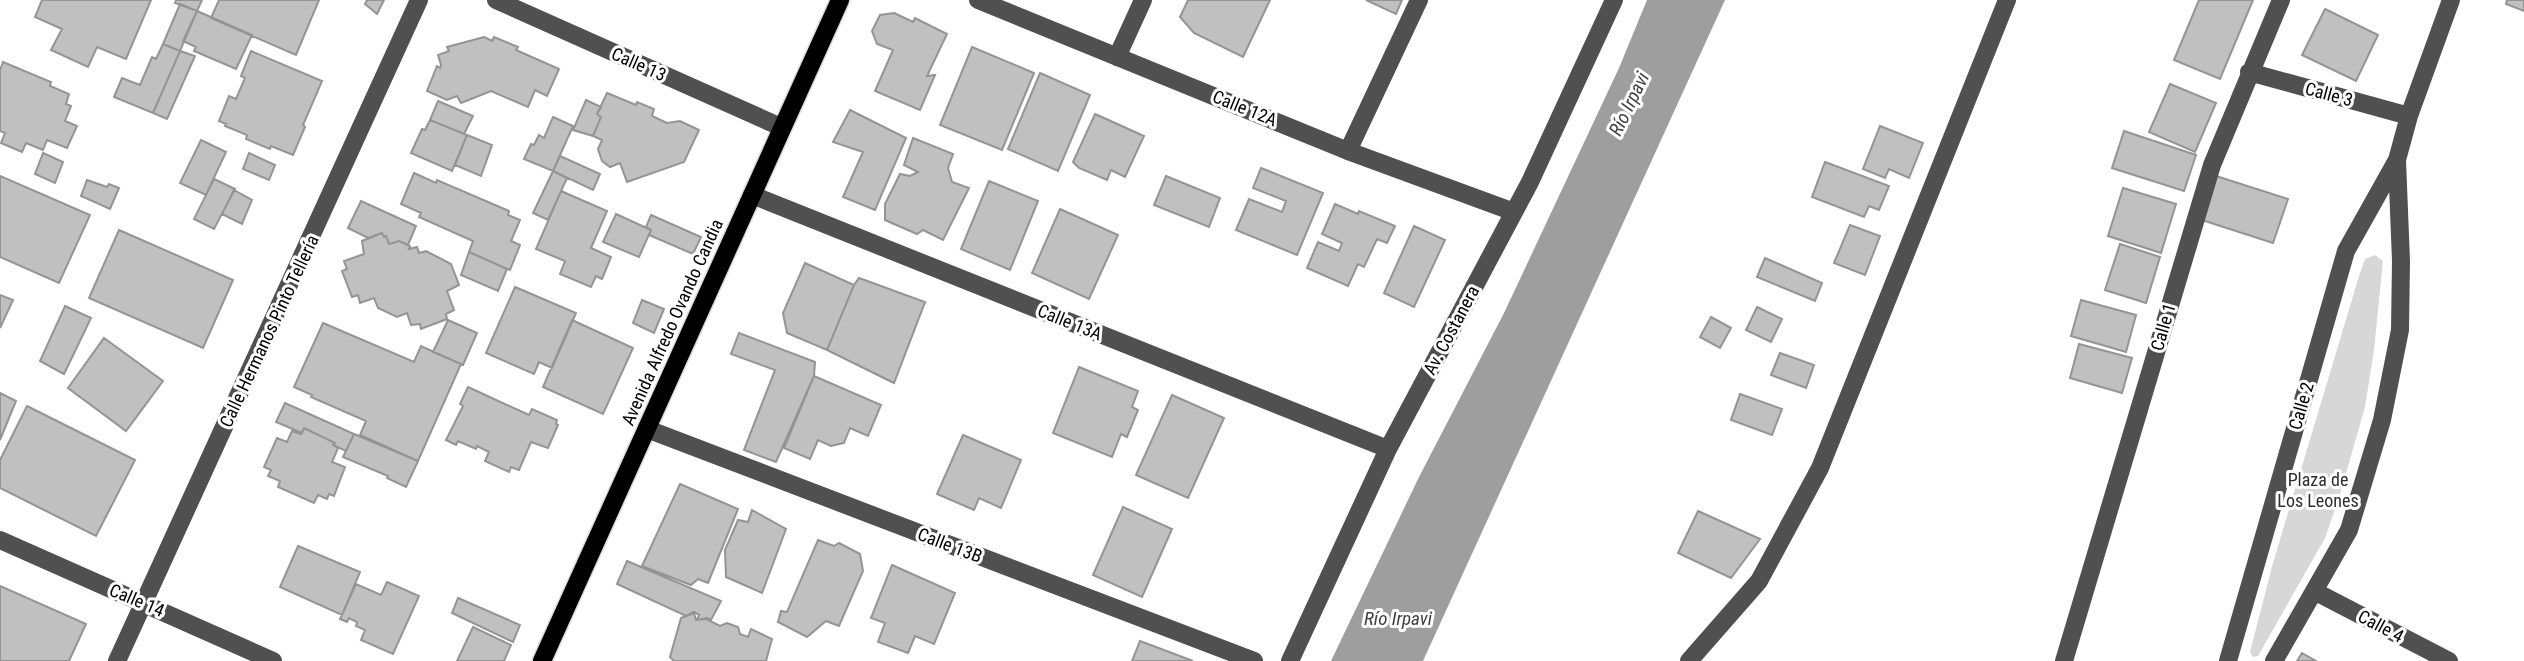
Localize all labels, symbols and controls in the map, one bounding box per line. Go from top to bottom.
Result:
street label: Calle 13 [608,43,670,85]
water label: Río Irpavi [1604,68,1655,140]
street label: Calle 3 [2303,78,2355,110]
street label: Calle 12A [1210,86,1281,131]
street label: Avenida Alfredo Ovando Candia [617,216,727,428]
street label: Calle Hermanos Pinto Tellería [215,231,323,431]
street label: Av. Costanera [1419,282,1483,378]
street label: Calle 13A [1035,300,1106,345]
street label: Calle 1 [2146,301,2180,353]
street label: Calle 2 [2284,380,2318,432]
park label: Plaza de Los Leones [2277,469,2359,511]
street label: Calle 13B [915,523,985,567]
street label: Calle 14 [106,579,168,621]
street label: Calle 4 [2355,605,2407,647]
water label: Río Irpavi [1364,607,1433,630]

